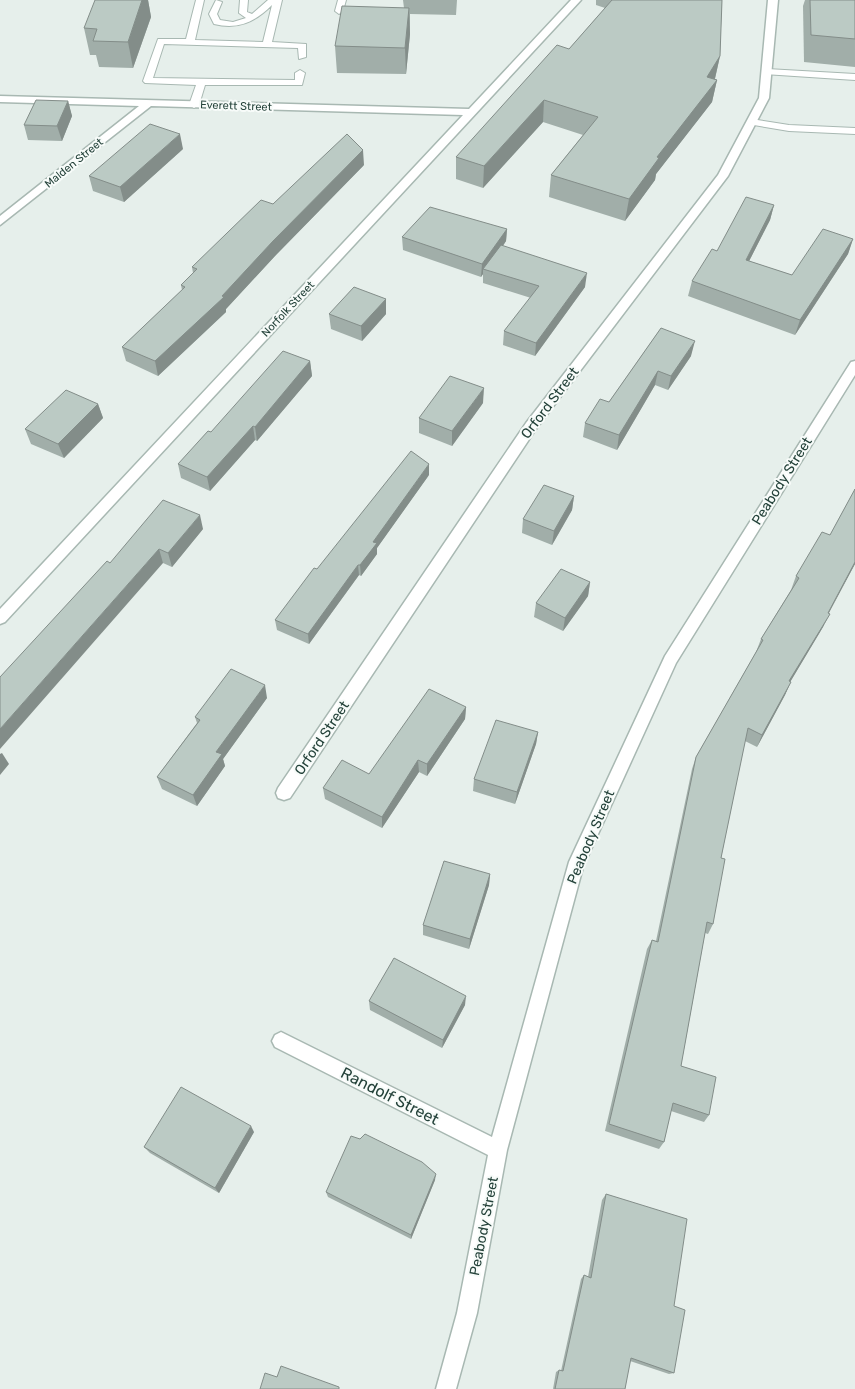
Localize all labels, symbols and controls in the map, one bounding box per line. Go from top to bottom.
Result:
street label: Everett Street [200,98,273,114]
street label: Malden Street [42,135,106,191]
street label: Norfolk Street [259,278,318,340]
street label: Orford Street [517,363,583,442]
street label: Peabody Street [748,433,816,528]
street label: Orford Street [291,697,353,778]
street label: Peabody Street [564,787,619,887]
street label: Randolf Street [338,1063,442,1129]
street label: Peabody Street [466,1175,502,1277]

